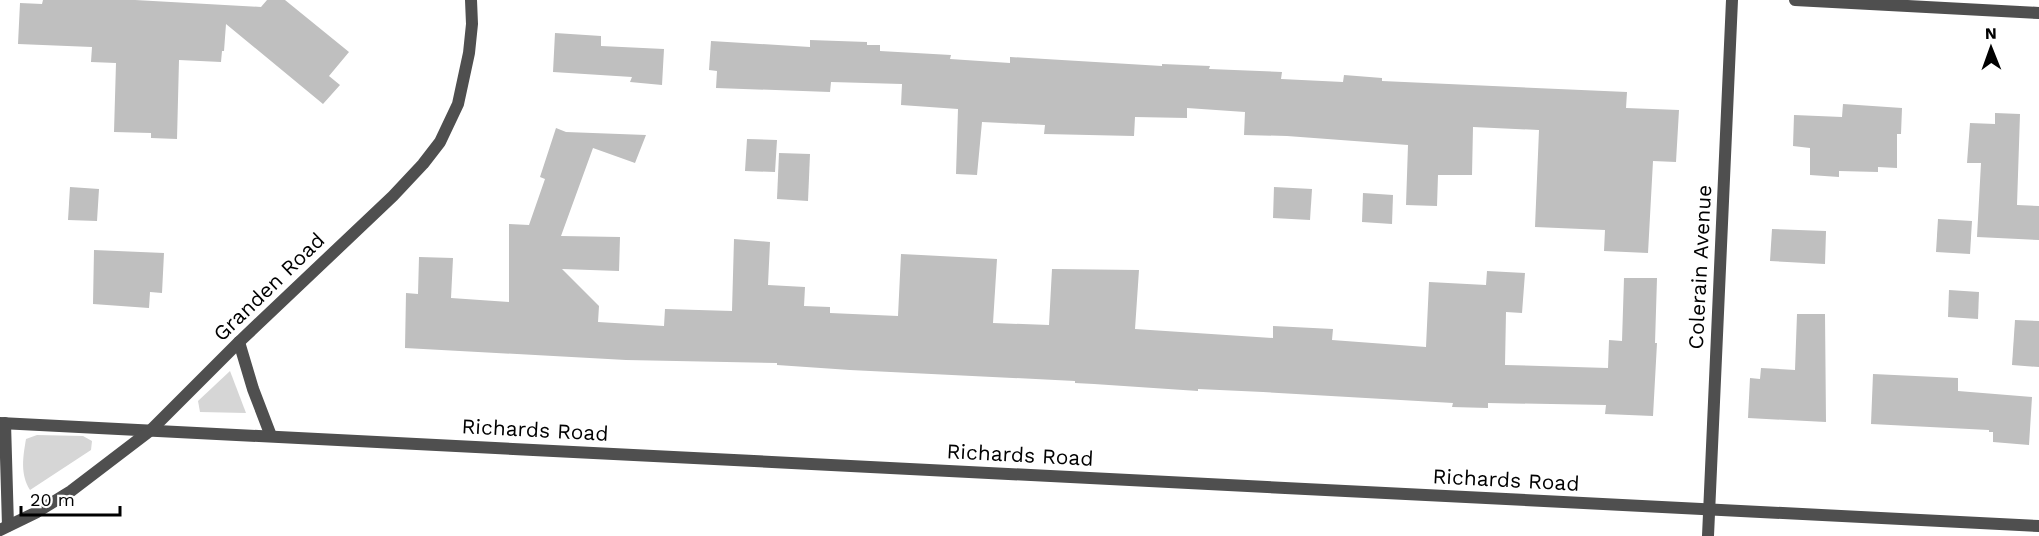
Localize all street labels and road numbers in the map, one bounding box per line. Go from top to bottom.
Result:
street label: Colerain Avenue [1683,184,1716,350]
street label: Granden Road [208,227,330,346]
street label: Richards Road [461,413,609,446]
street label: Richards Road [946,438,1094,471]
street label: Richards Road [1432,463,1580,496]

